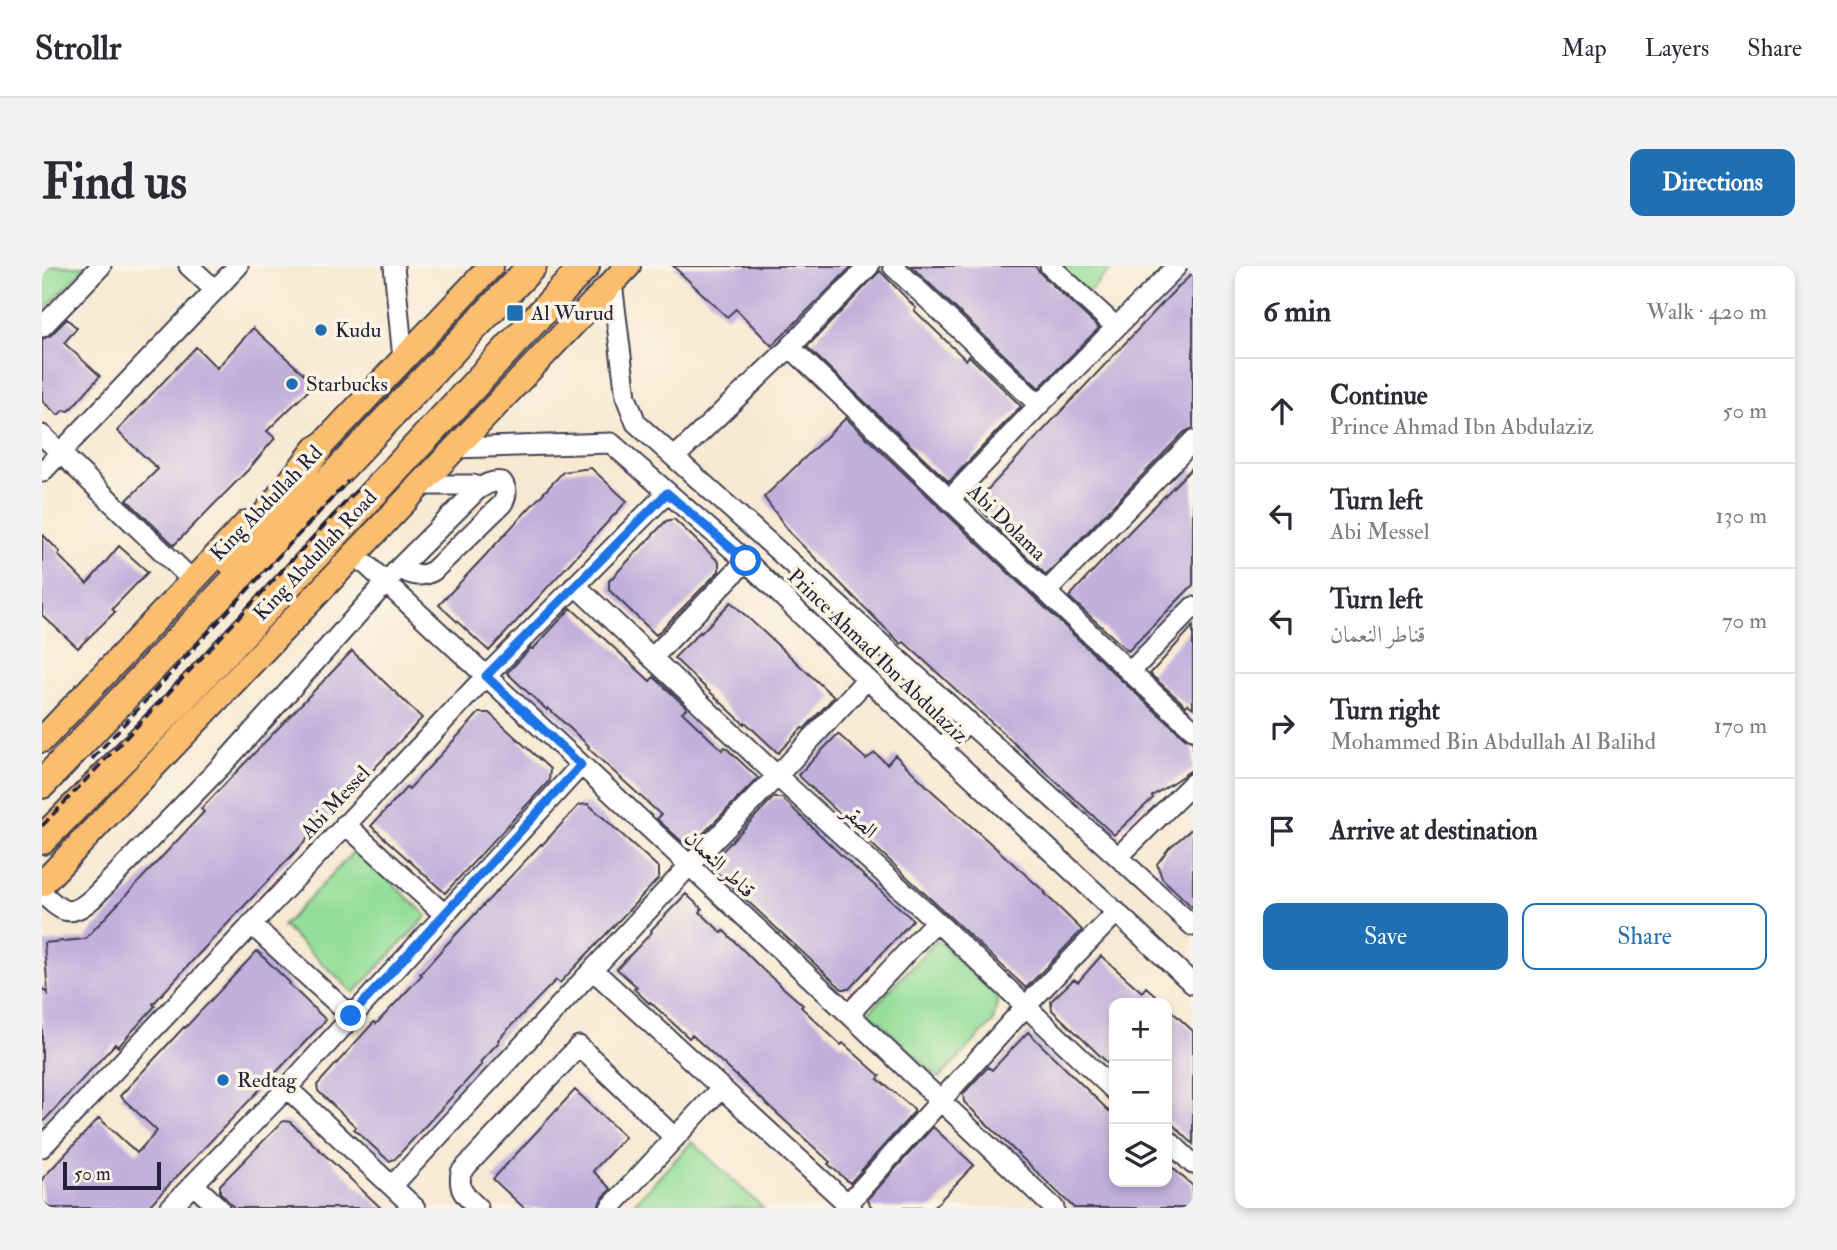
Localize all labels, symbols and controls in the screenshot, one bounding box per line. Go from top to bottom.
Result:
text: Strollr [35,28,121,69]
text: Map [1562,33,1607,64]
text: Layers [1645,33,1709,64]
text: Share [1747,33,1802,64]
button: Directions [1630,149,1795,216]
text: Find us [42,152,187,213]
text: 6 min [1263,293,1331,330]
text: Walk · 420 m [1647,297,1767,326]
place label: Al Wurud [530,300,615,327]
marker: Al Wurud [505,303,525,323]
place label: Kudu [335,317,382,344]
marker: Kudu [313,322,329,338]
place label: Starbucks [306,371,388,398]
marker: Starbucks [284,376,300,392]
text: Continue [1330,380,1428,412]
icon: ahead [1263,392,1301,430]
text: 50 m [1723,396,1767,425]
text: Prince Ahmad Ibn Abdulaziz [1330,412,1594,441]
street label: King Abdullah Rd [204,439,329,567]
street label: Abi Dolama [961,477,1052,567]
street label: King Abdullah Road [248,484,383,627]
text: Turn left [1330,485,1423,517]
icon: left [1263,497,1301,535]
text: 130 m [1715,501,1767,530]
text: Abi Messel [1330,517,1430,546]
route start [730,545,761,576]
street label: Prince Ahmad Ibn Abdulaziz [782,563,974,750]
text: Turn left [1330,584,1423,616]
icon: left [1263,602,1301,640]
text: 70 m [1722,606,1767,635]
text: قناطر النعمان [1330,620,1426,649]
text: Turn right [1330,695,1440,727]
icon: right [1263,707,1301,745]
text: 170 m [1714,711,1767,740]
text: Mohammed Bin Abdullah Al Balihd [1330,727,1656,756]
street label: Abi Messel [294,759,377,846]
street label: الصقر [835,797,883,844]
icon: arrive [1263,812,1301,850]
text: Arrive at destination [1330,815,1538,847]
street label: قناطر النعمان [679,825,761,904]
button: Save [1263,903,1508,970]
button: Share [1522,903,1767,970]
map controls [1109,998,1172,1187]
button: + [1109,998,1172,1061]
route end [335,1000,366,1031]
button: − [1109,1061,1172,1124]
place label: Redtag [237,1067,297,1094]
marker: Redtag [215,1072,231,1088]
button: layers [1109,1124,1172,1187]
scale bar [63,1159,161,1191]
text: 50 m [74,1162,111,1186]

